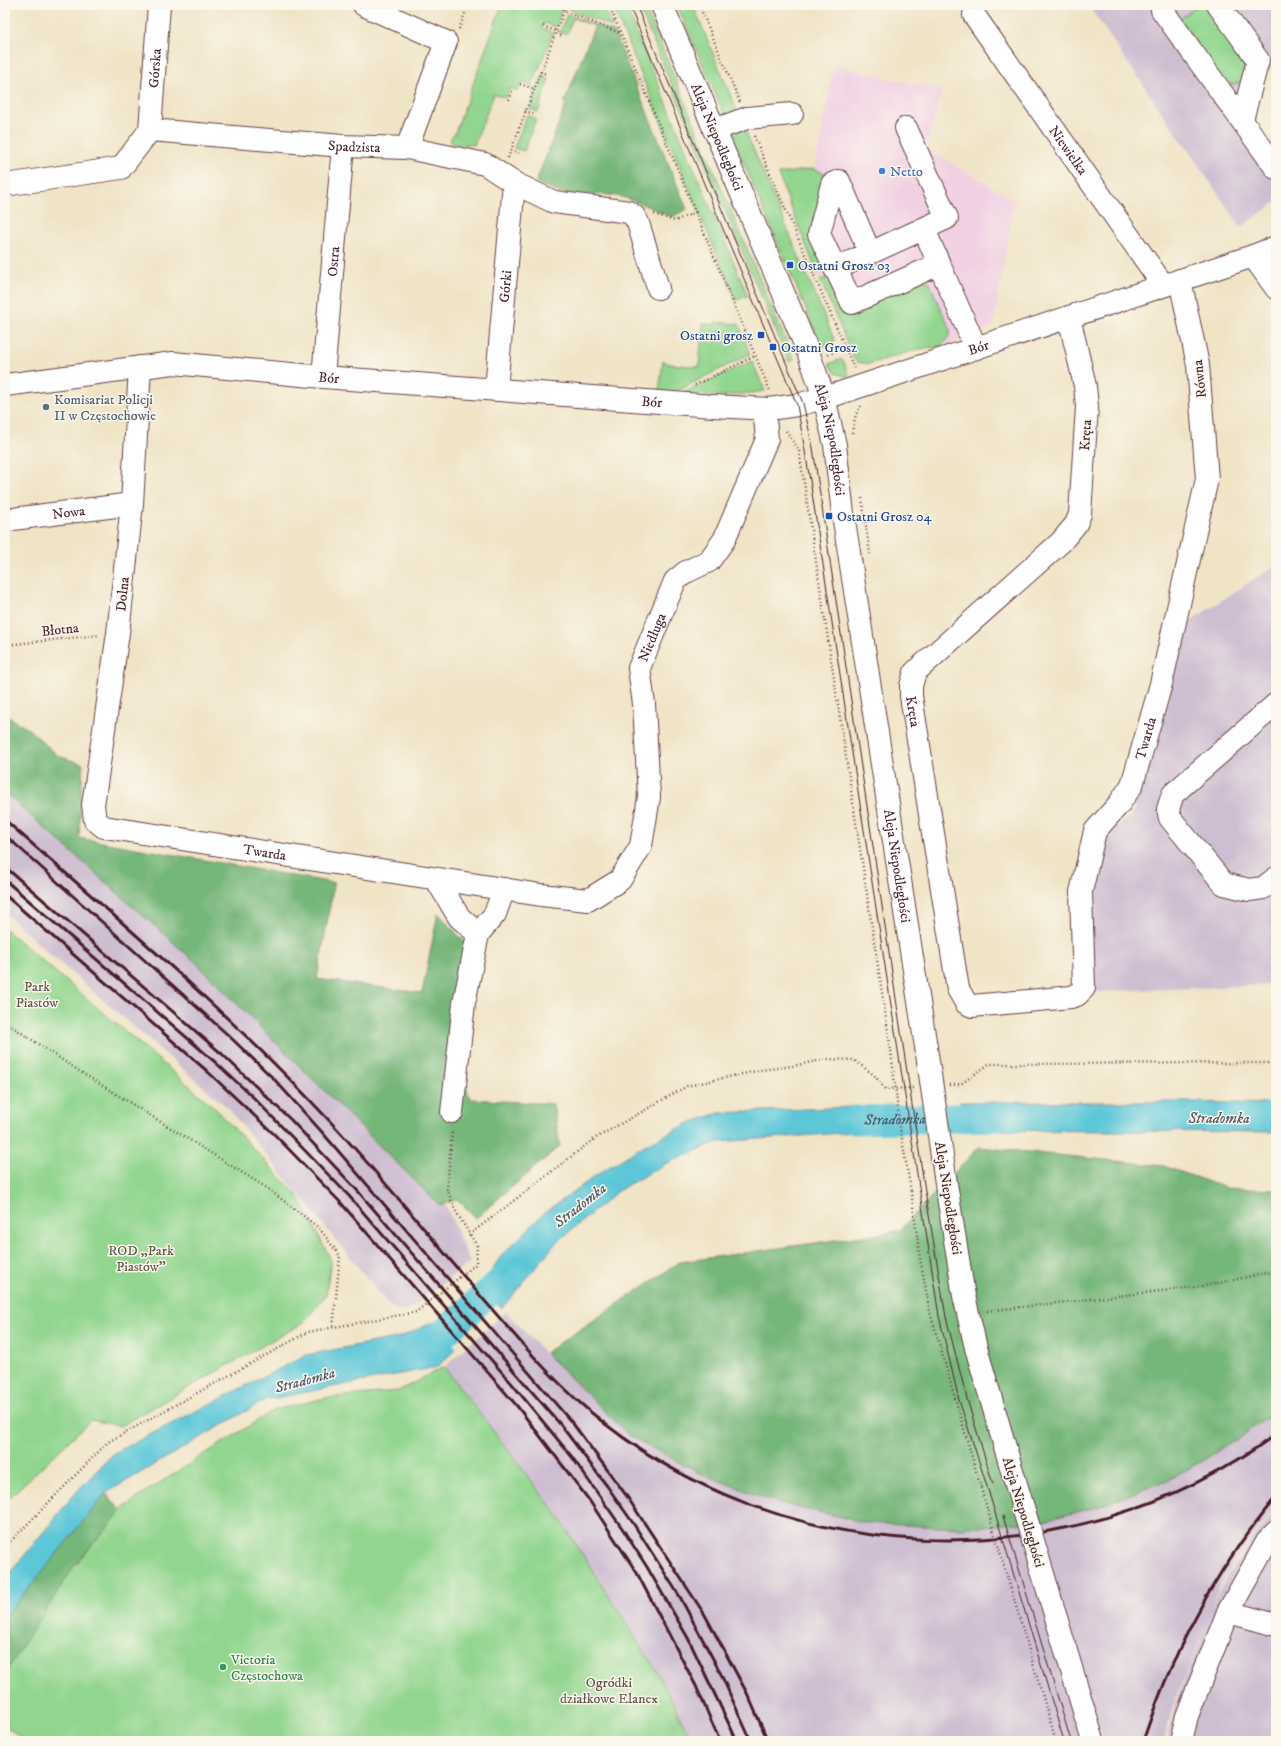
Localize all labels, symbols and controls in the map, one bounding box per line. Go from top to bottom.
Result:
street label: Górska [145,48,166,89]
street label: Aleja Niepodległości [686,81,747,194]
street label: Niewielka [1044,123,1091,179]
street label: Spadzista [327,137,381,157]
place label: Netto [890,163,923,181]
marker: Netto [877,166,887,176]
street label: Ostra [324,246,344,277]
place label: Ostatni Grosz 03 [798,257,890,275]
marker: Ostatni Grosz 03 [785,260,795,270]
street label: Górki [496,269,516,303]
place label: Ostatni grosz [680,327,753,345]
marker: Ostatni grosz [756,330,766,340]
street label: Bór [966,336,992,360]
place label: Ostatni Grosz [781,339,857,357]
marker: Ostatni Grosz [768,342,778,352]
street label: Równa [1189,359,1211,399]
street label: Bór [318,369,341,388]
street label: Aleja Niepodległości [810,381,849,497]
place label: Komisariat Policji II w Częstochowie [54,391,156,425]
street label: Bór [641,393,664,412]
marker: Komisariat Policji II w Częstochowie [41,402,51,412]
street label: Kręta [1076,419,1096,451]
street label: Nowa [51,502,86,524]
place label: Ostatni Grosz 04 [837,508,932,526]
marker: Ostatni Grosz 04 [824,511,834,521]
street label: Dolna [112,576,134,612]
street label: Niedługa [635,610,671,665]
street label: Błotna [41,619,80,641]
street label: Kręta [901,695,924,728]
street label: Twarda [1132,715,1161,762]
street label: Aleja Niepodległości [879,808,915,924]
street label: Twarda [242,841,287,865]
park label: Park Piastów [16,978,58,1012]
water label: Stradomka [1187,1109,1250,1128]
water label: Stradomka [863,1110,926,1130]
street label: Aleja Niepodległości [930,1140,966,1257]
water label: Stradomka [549,1179,610,1232]
park label: ROD „Park Piastów” [108,1242,174,1276]
water label: Stradomka [272,1363,337,1398]
street label: Aleja Niepodległości [998,1455,1049,1570]
place label: Victoria Częstochowa [230,1651,303,1685]
marker: Victoria Częstochowa [218,1662,228,1672]
park label: Ogródki działkowe Elanex [560,1674,658,1708]

